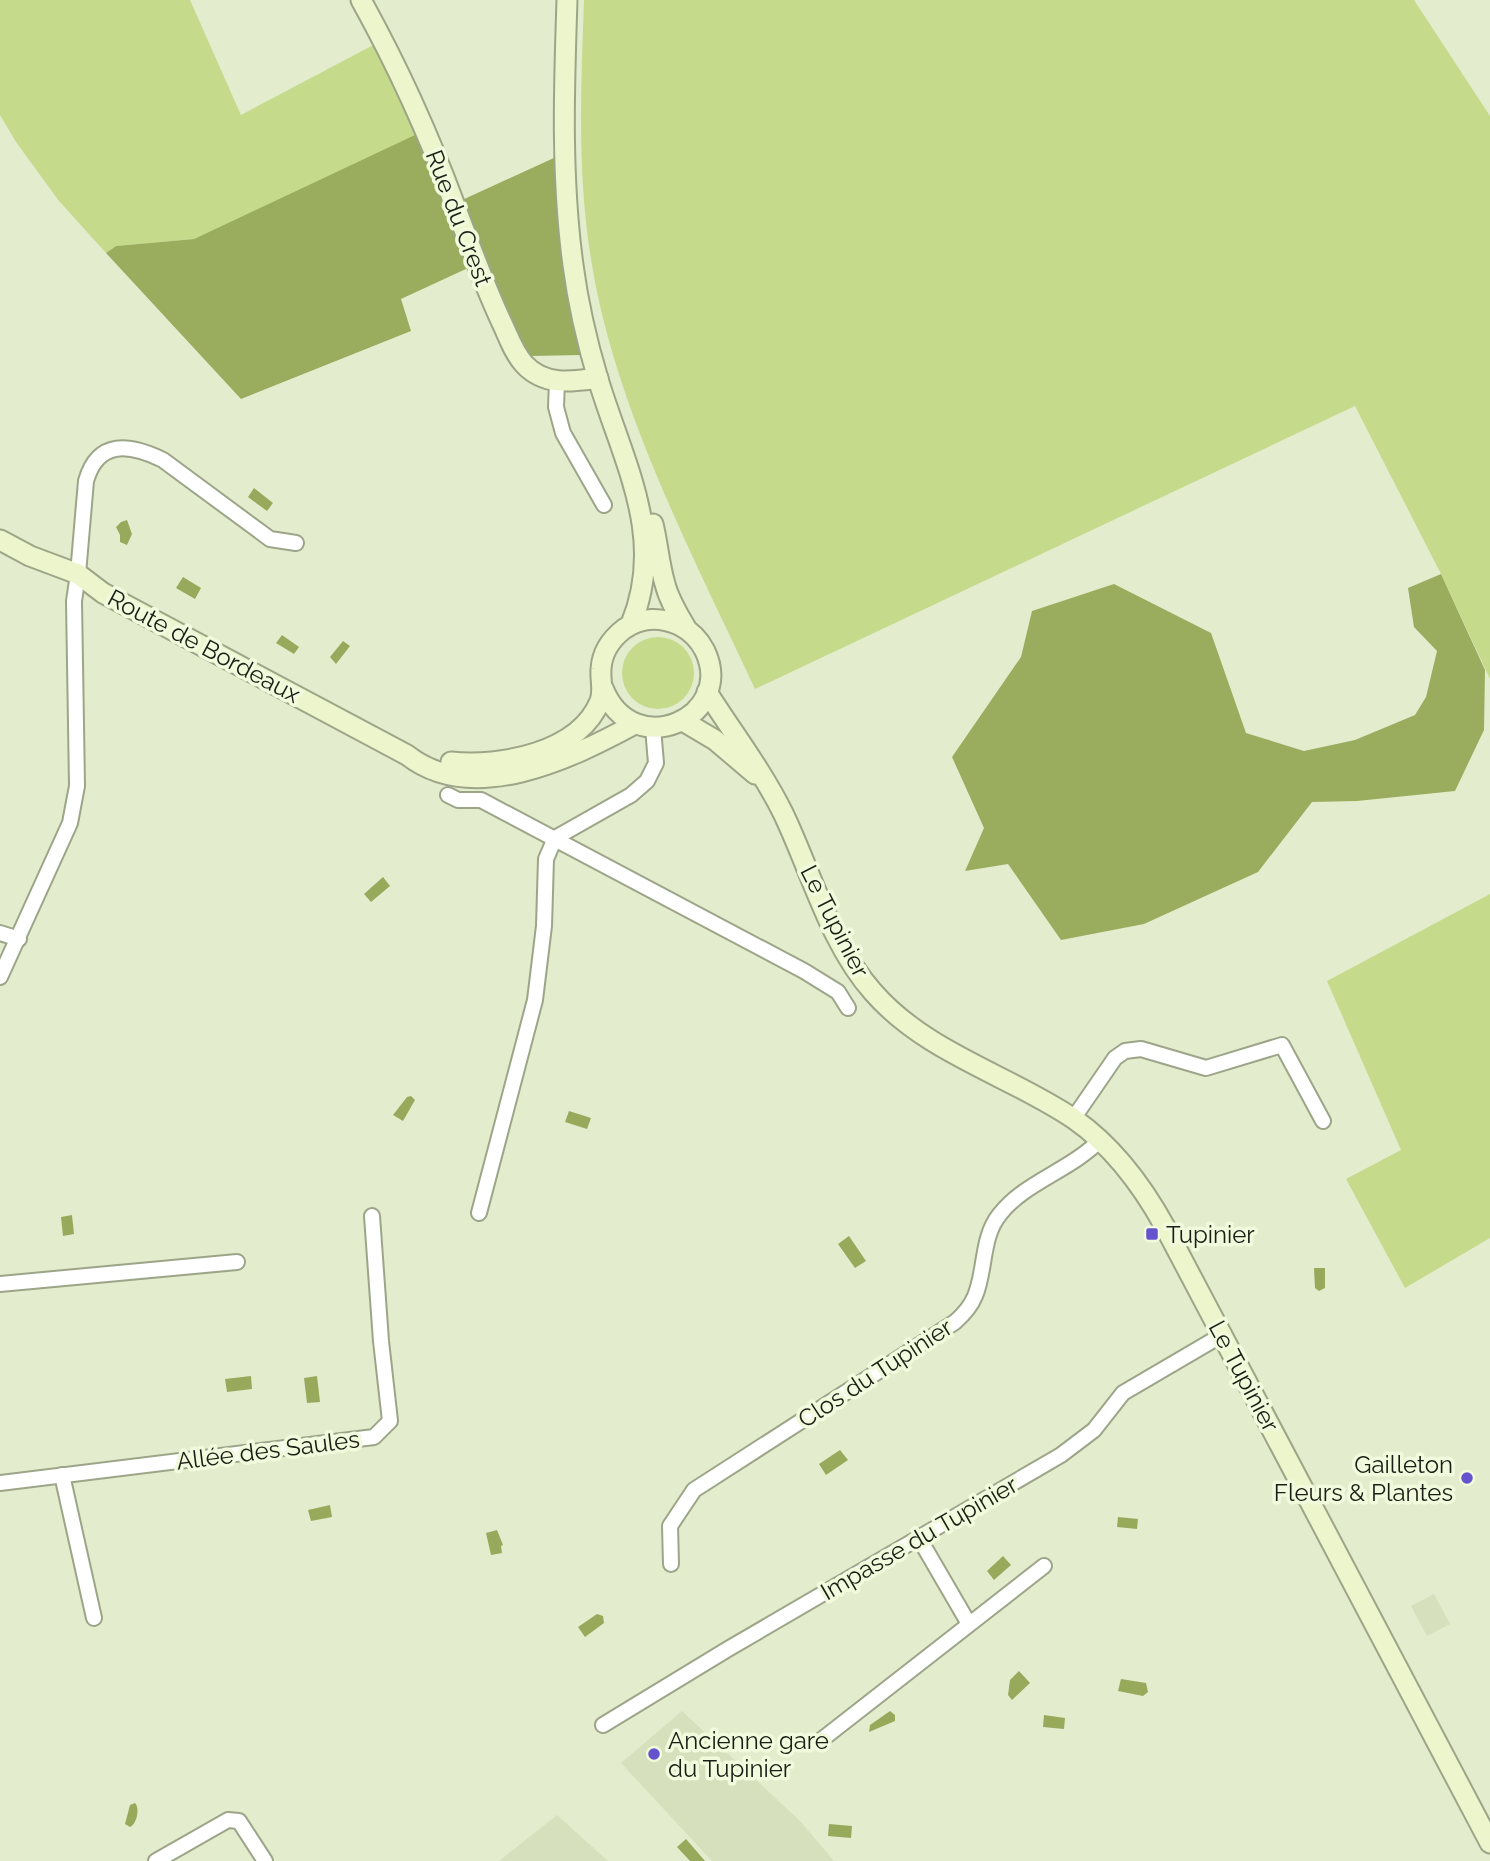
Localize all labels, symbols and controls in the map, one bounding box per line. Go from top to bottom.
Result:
street label: Rue du Crest [420,146,498,290]
street label: Route de Bordeaux [103,583,305,709]
street label: Le Tupinier [794,860,876,982]
place label: Tupinier [1166,1220,1255,1249]
marker: Tupinier [1144,1226,1160,1242]
street label: Clos du Tupinier [792,1312,958,1434]
street label: Le Tupinier [1203,1315,1286,1437]
street label: Allée des Saules [175,1424,361,1476]
place label: Gailleton Fleurs & Plantes [1274,1450,1453,1507]
street label: Impasse du Tupinier [815,1470,1023,1606]
marker: Gailleton Fleurs & Plantes [1459,1470,1475,1486]
place label: Ancienne gare du Tupinier [668,1726,829,1783]
marker: Ancienne gare du Tupinier [646,1746,662,1762]

